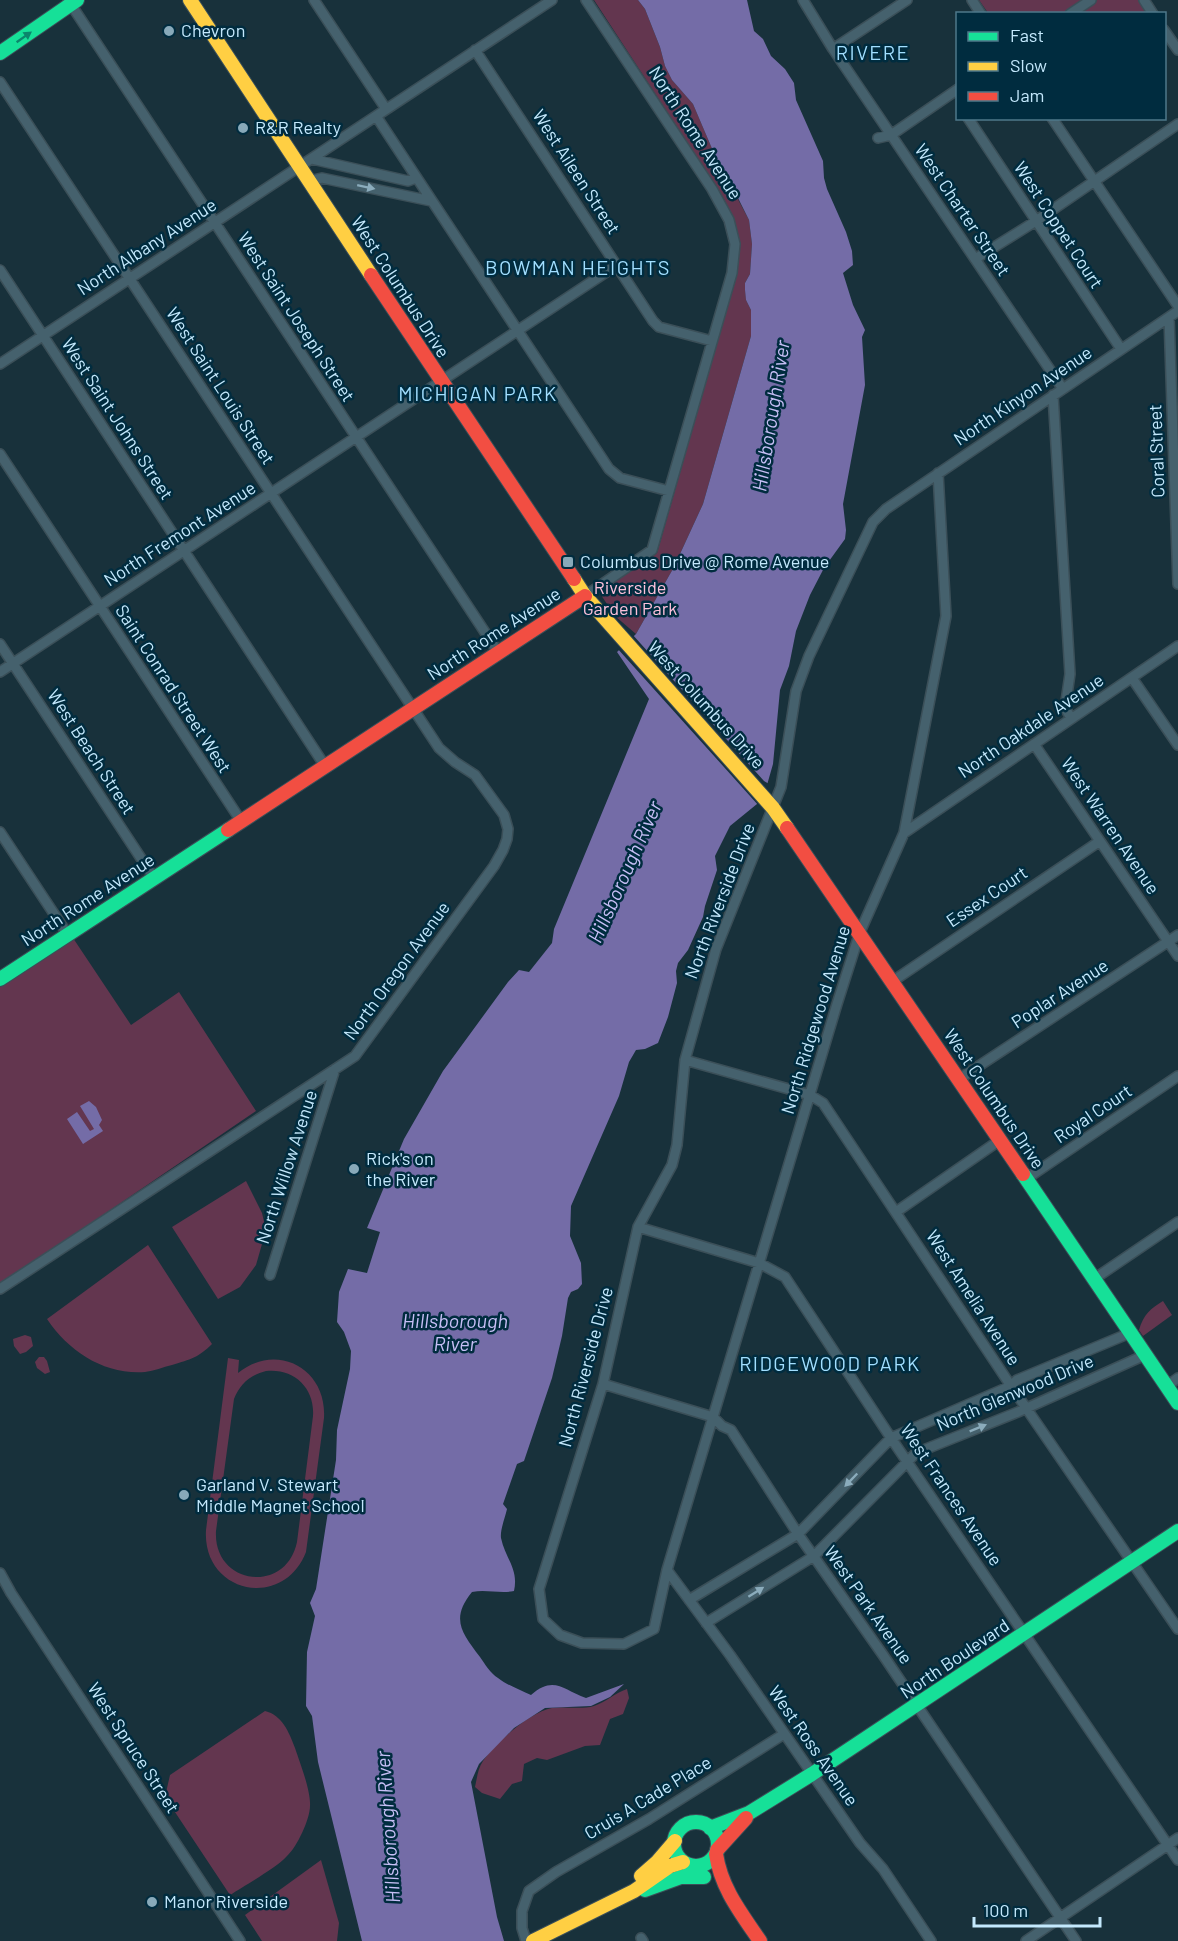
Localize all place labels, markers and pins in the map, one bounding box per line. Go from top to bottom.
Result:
place label: Chevron [181,19,245,41]
marker: Chevron [162,24,176,38]
place label: R&R Realty [255,116,341,138]
marker: R&R Realty [236,121,250,135]
place label: Columbus Drive @ Rome Avenue [580,550,829,572]
marker: Columbus Drive @ Rome Avenue [561,555,575,569]
place label: Rick's on the River [366,1147,436,1190]
marker: Rick's on the River [347,1162,361,1176]
place label: Garland V. Stewart Middle Magnet School [196,1473,365,1516]
marker: Garland V. Stewart Middle Magnet School [177,1488,191,1502]
place label: Manor Riverside [164,1890,288,1912]
marker: Manor Riverside [145,1895,159,1909]

